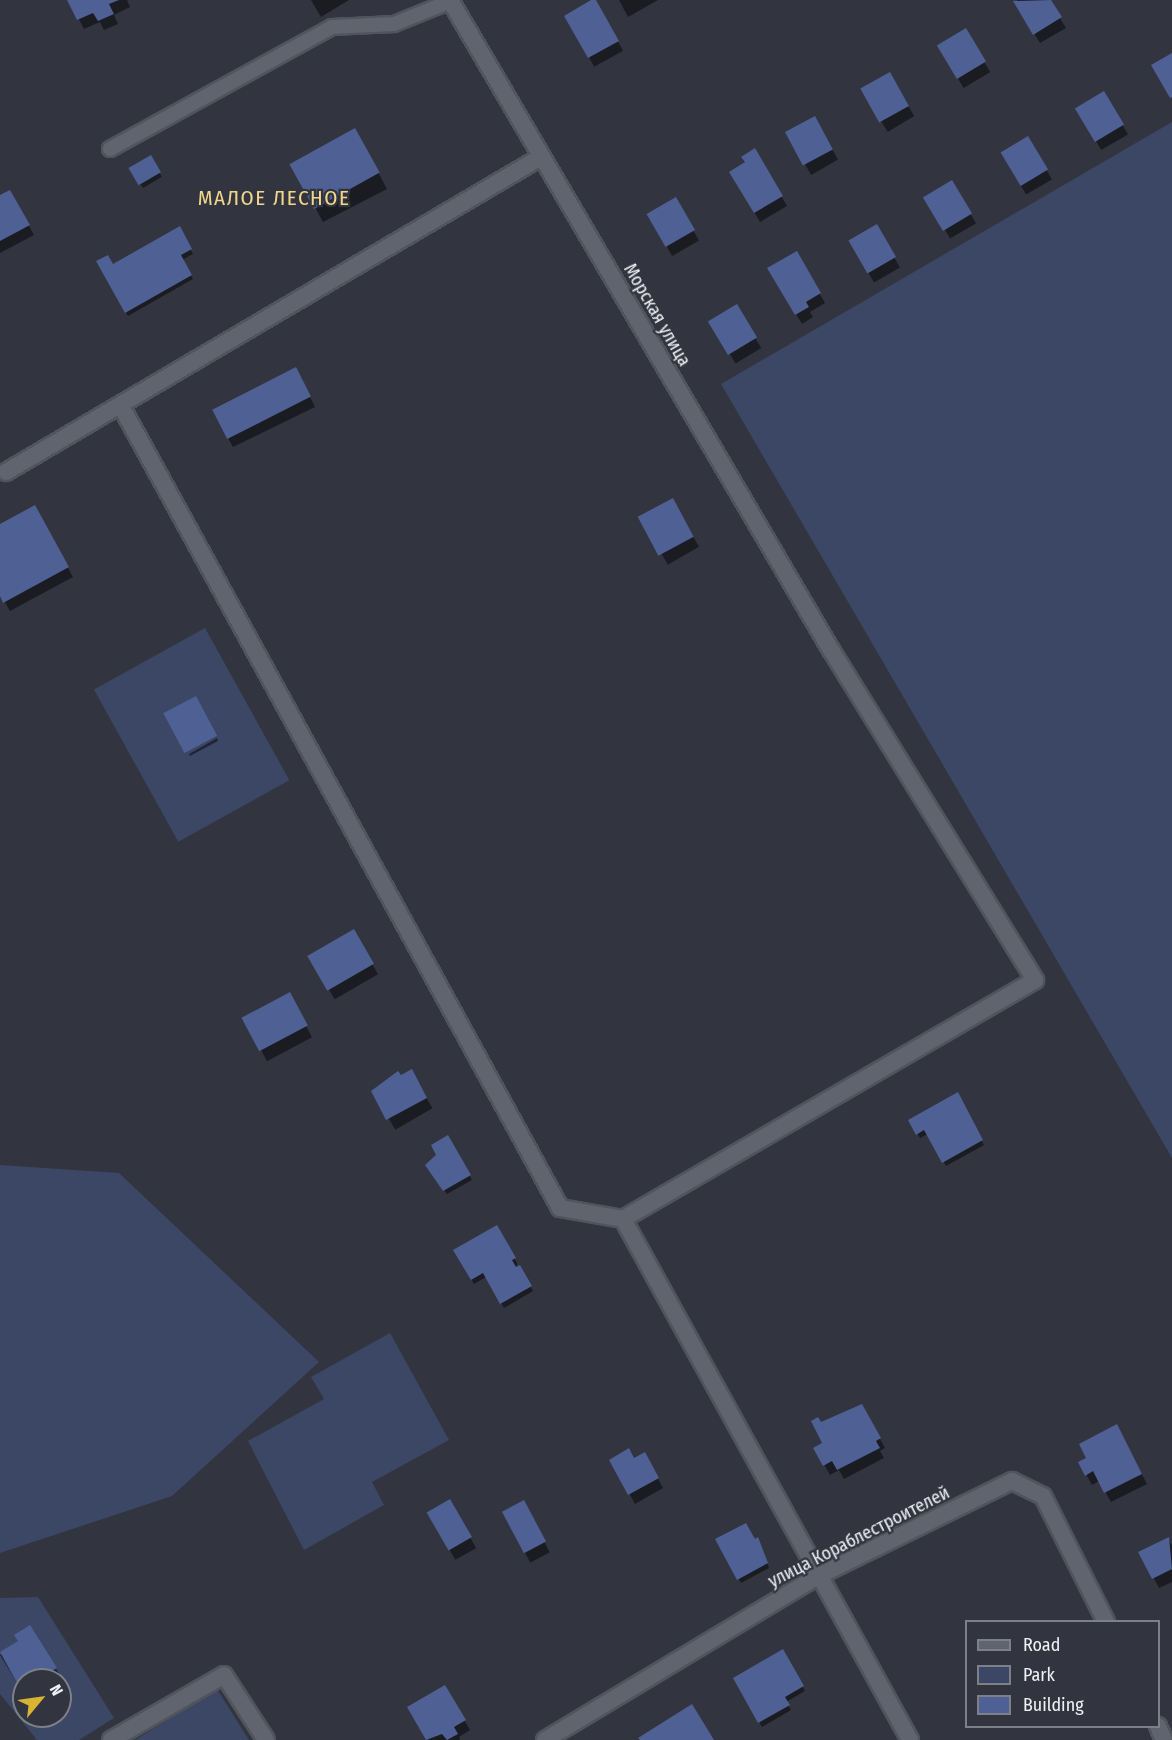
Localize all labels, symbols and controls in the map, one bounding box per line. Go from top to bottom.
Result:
district label: МАЛОЕ ЛЕСНОЕ [198,185,350,211]
street label: Морская улица [619,260,695,370]
street label: улица Кораблестроителей [765,1482,953,1592]
legend [965,1620,1160,1728]
text: Road [1023,1634,1060,1656]
text: Park [1023,1664,1055,1686]
north arrow [12,1668,72,1728]
text: N [46,1681,67,1699]
text: Building [1023,1694,1084,1716]

